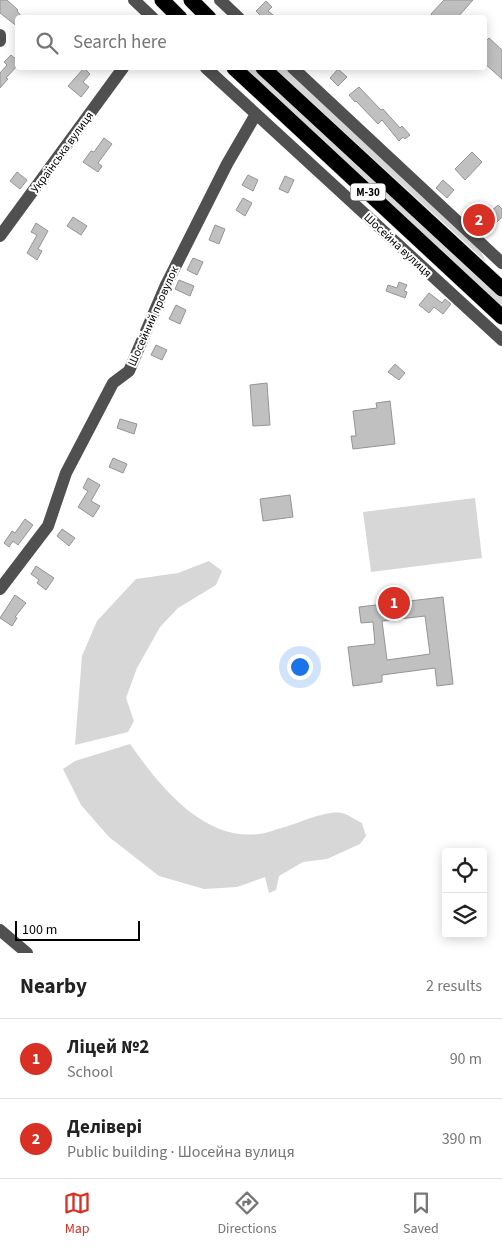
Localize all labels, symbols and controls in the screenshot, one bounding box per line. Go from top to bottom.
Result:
search box [15,15,487,70]
icon: search [33,29,61,57]
text: Search here [73,29,167,56]
street label: Українська вулиця [27,108,98,197]
road number: М-30 [350,183,386,200]
pin: 2 [463,201,495,239]
street label: Шосейна вулиця [360,209,436,282]
street label: Шосейний провулок [124,263,183,369]
pin: 1 [378,584,410,622]
your location [287,654,313,680]
map controls [442,848,487,938]
button: locate [442,848,487,893]
button: layers [442,893,487,938]
scale bar [15,918,140,941]
text: 100 m [22,920,57,940]
text: Nearby [20,971,87,1001]
text: 2 results [426,975,482,997]
text: Ліцей №2 [67,1034,149,1061]
text: 1 [32,1048,40,1070]
text: 90 m [450,1048,482,1070]
text: School [67,1061,113,1083]
text: Делівері [67,1114,142,1141]
text: 2 [32,1128,40,1150]
text: 390 m [442,1128,482,1150]
text: Public building · Шосейна вулиця [67,1141,295,1163]
tab: Map [63,1189,91,1239]
tab: Directions [217,1189,277,1239]
tab: Saved [403,1189,439,1239]

